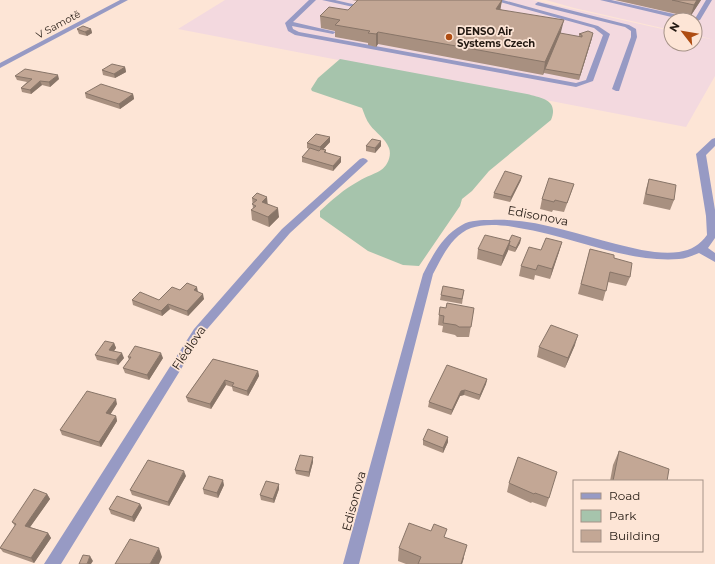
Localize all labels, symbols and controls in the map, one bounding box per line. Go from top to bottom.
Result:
street label: V Samotě [34,7,83,42]
north arrow [663,12,703,52]
text: N [666,19,683,34]
place label: DENSO Air Systems Czech [457,25,535,50]
marker: DENSO Air Systems Czech [444,32,454,42]
street label: Edisonova [506,202,570,229]
street label: Flédlova [168,323,209,373]
street label: Edisonova [338,469,369,533]
legend [573,480,703,552]
text: Road [609,488,640,503]
text: Park [609,508,637,523]
text: Building [609,528,660,543]

